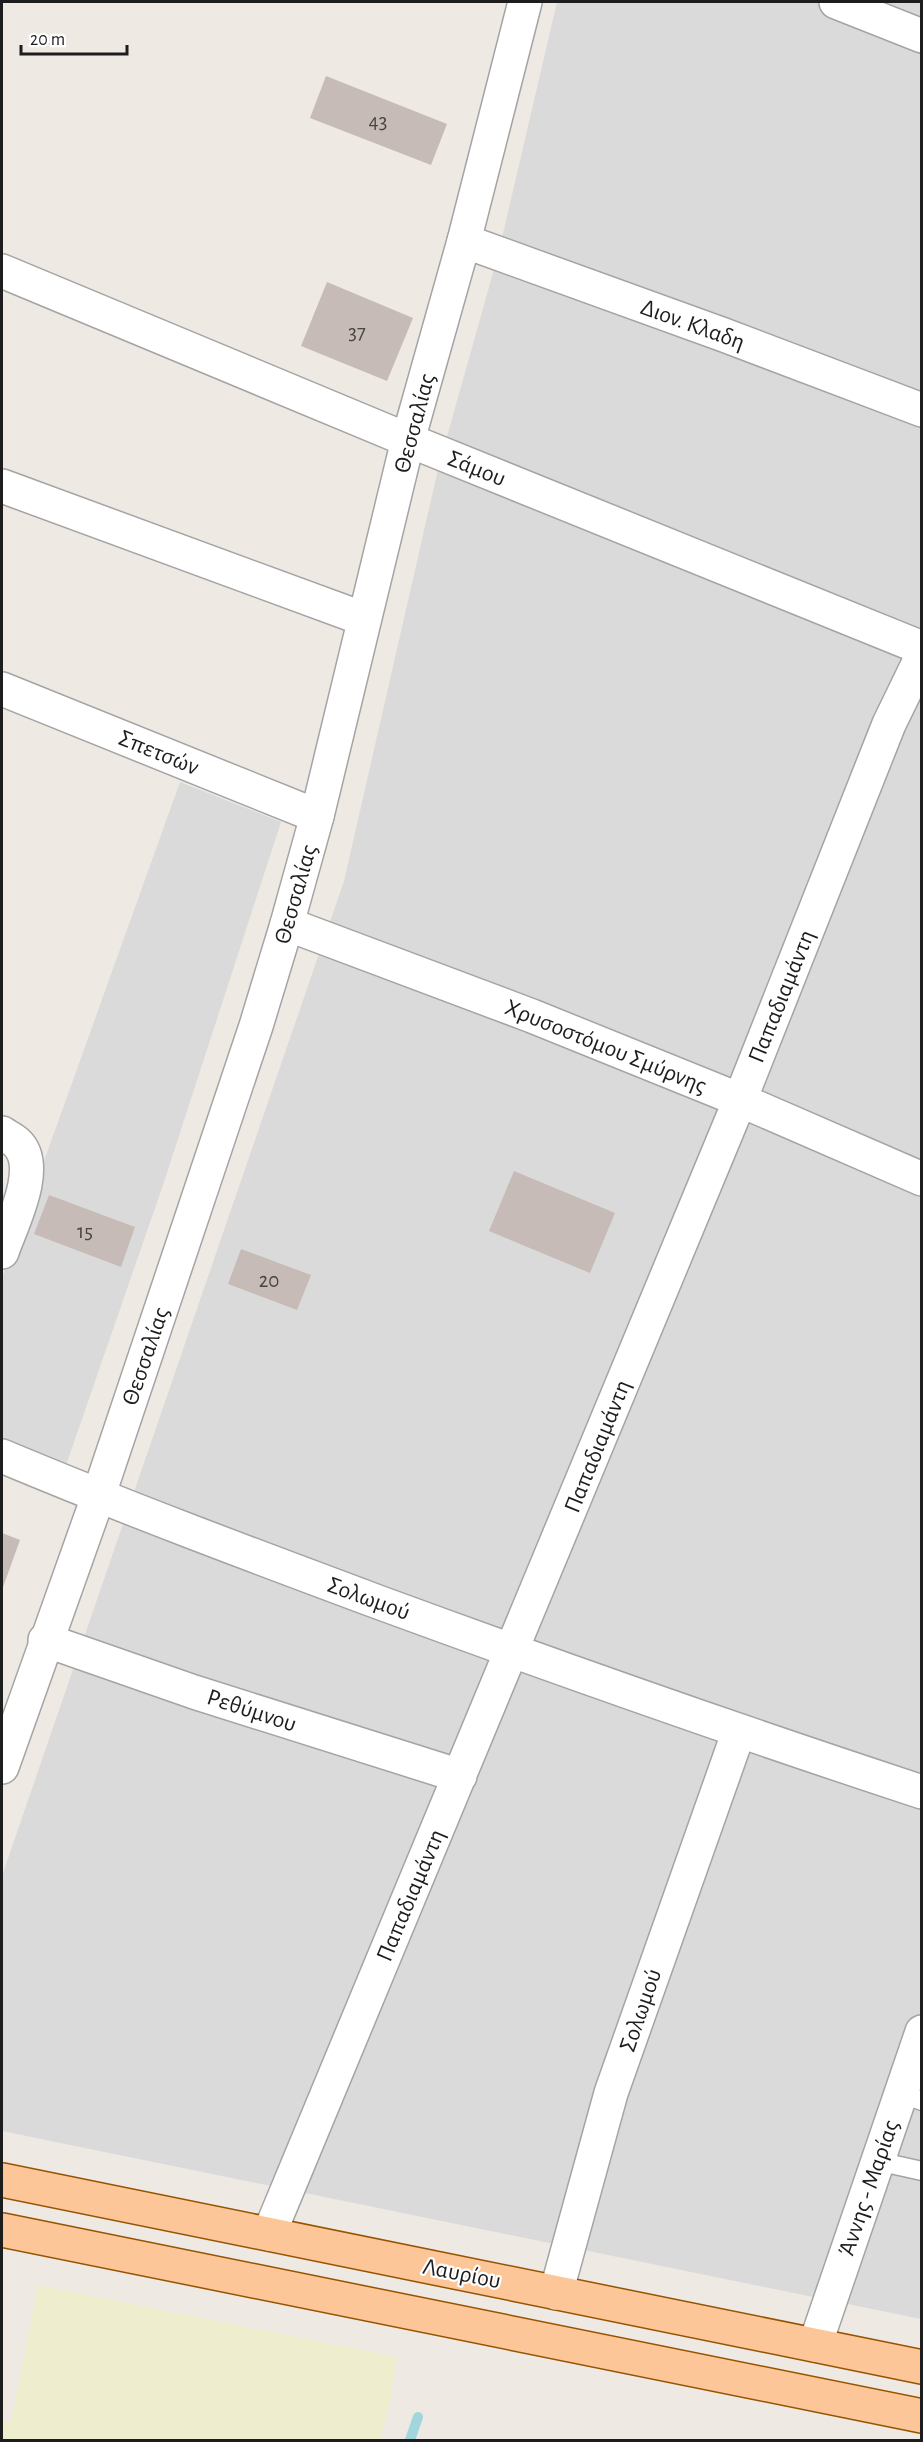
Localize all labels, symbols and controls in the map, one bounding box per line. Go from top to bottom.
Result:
scale bar [21,18,128,56]
text: 20 m [30,31,65,49]
house number: 43 [369,111,387,132]
street label: Διον. Κλαδη [637,295,748,355]
house number: 37 [348,322,366,343]
street label: Θεσσαλίας [390,371,440,476]
street label: Σάμου [444,446,509,491]
street label: Σπετσών [115,726,202,780]
street label: Θεσσαλίας [270,842,322,947]
street label: Παπαδιαμάντη [744,927,819,1066]
street label: Χρυσοστόμου Σμύρνης [501,996,710,1098]
house number: 15 [77,1221,93,1242]
house number: 20 [259,1270,279,1291]
street label: Θεσσαλίας [118,1304,174,1408]
street label: Παπαδιαμάντη [560,1377,635,1516]
street label: Σολωμού [324,1573,413,1625]
street label: Ρεθύμνου [204,1685,299,1737]
street label: Παπαδιαμάντη [372,1826,449,1965]
street label: Σολωμού [616,1966,666,2055]
street label: Άννης - Μαρίας [834,2117,903,2260]
street label: Λαυρίου [421,2255,503,2293]

